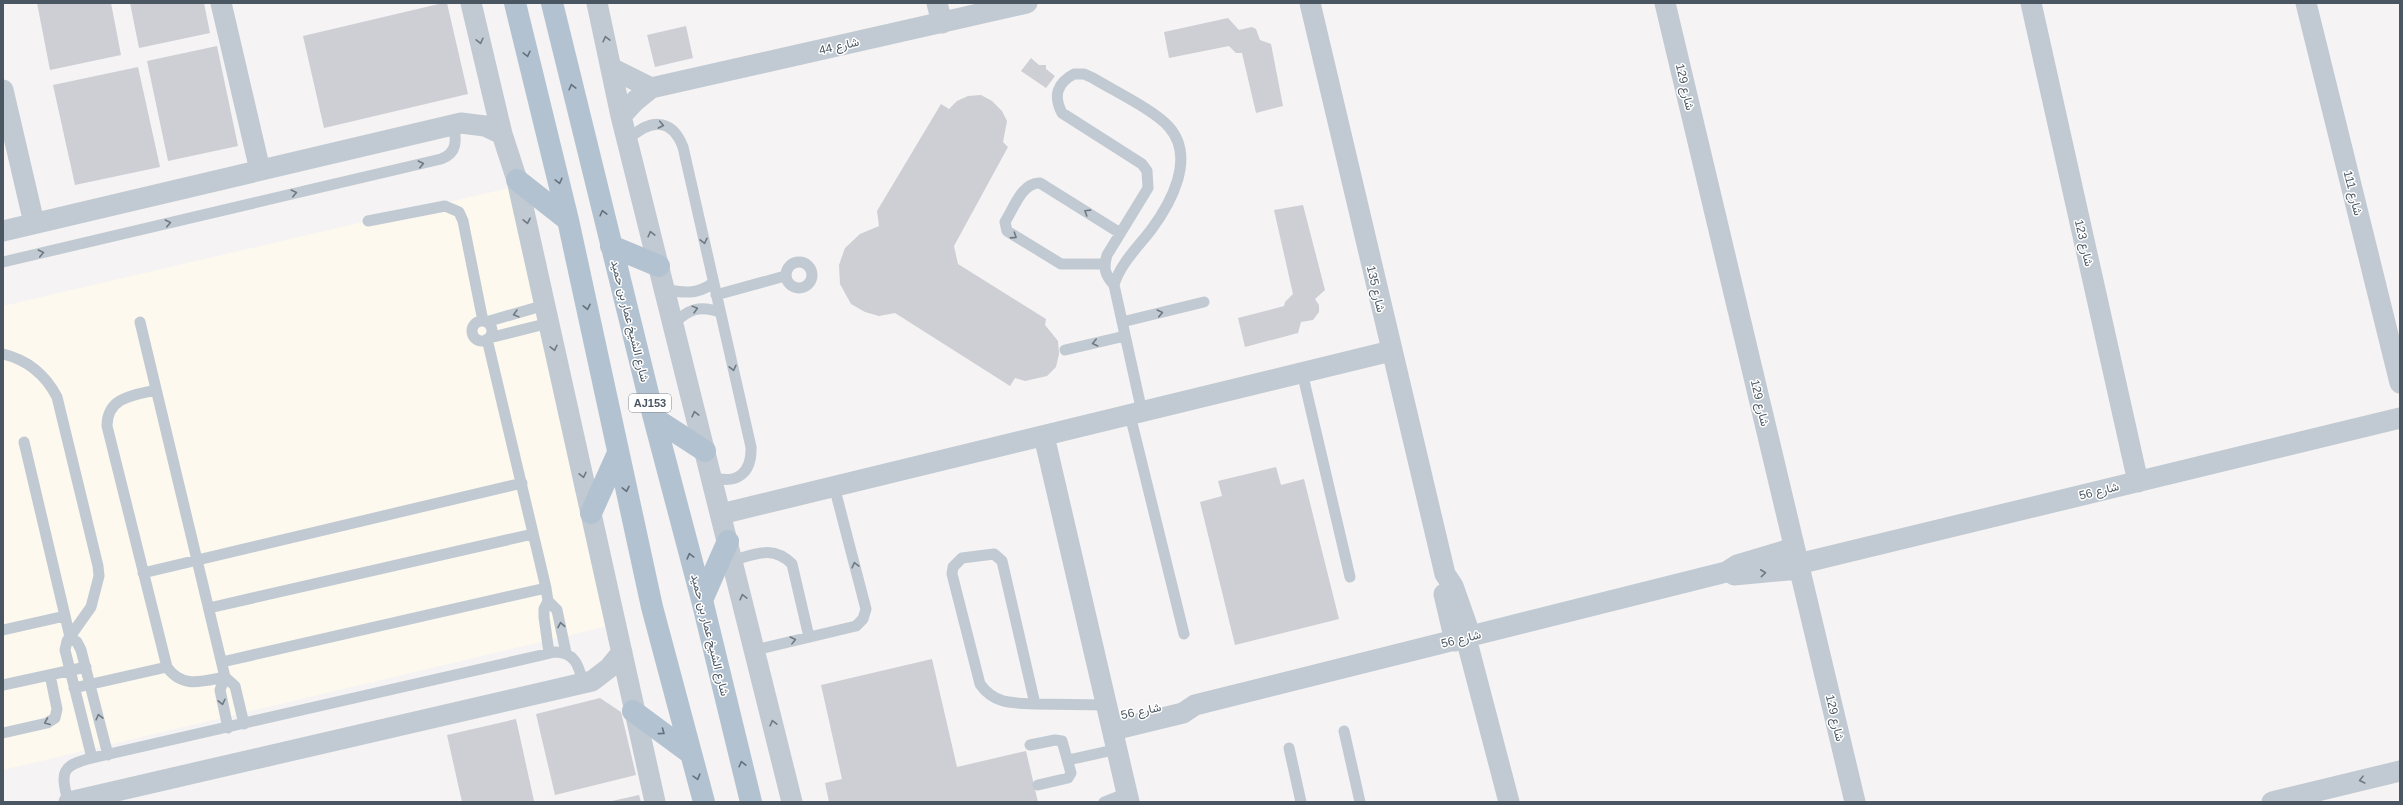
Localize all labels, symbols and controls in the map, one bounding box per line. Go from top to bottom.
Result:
street label: شارع 44 [818,35,861,59]
one-way arrow [602,36,610,42]
one-way arrow [476,38,484,44]
one-way arrow [523,51,531,58]
street label: شارع 129 [1671,62,1697,112]
one-way arrow [569,84,577,90]
one-way arrow [657,121,664,129]
one-way arrow [417,160,424,168]
street label: شارع 111 [2339,169,2365,217]
one-way arrow [554,177,562,184]
one-way arrow [291,190,297,198]
one-way arrow [599,210,608,217]
one-way arrow [1084,210,1091,217]
one-way arrow [522,218,530,224]
street label: شارع 123 [2070,218,2096,268]
one-way arrow [164,220,171,228]
one-way arrow [647,230,655,237]
one-way arrow [1010,231,1017,238]
one-way arrow [699,238,707,244]
one-way arrow [37,249,44,258]
street label: شارع الشيخ عمار بن حميد [606,258,652,384]
street label: شارع 135 [1362,264,1388,314]
one-way arrow [582,304,591,311]
one-way arrow [691,306,698,314]
one-way arrow [512,309,519,317]
one-way arrow [1157,309,1163,317]
one-way arrow [1092,338,1099,347]
one-way arrow [550,345,558,351]
one-way arrow [729,365,737,371]
street label: شارع 129 [1746,378,1772,428]
road number: AJ153 [629,394,671,412]
one-way arrow [692,411,700,417]
one-way arrow [578,472,586,478]
street label: شارع 56 [2077,479,2121,505]
one-way arrow [622,486,630,493]
one-way arrow [686,553,695,560]
one-way arrow [851,562,860,569]
one-way arrow [1760,569,1766,578]
street label: شارع الشيخ عمار بن حميد [686,572,732,698]
one-way arrow [739,594,747,600]
one-way arrow [557,622,565,628]
street label: شارع 56 [1439,627,1483,653]
one-way arrow [790,637,796,645]
street label: شارع 129 [1821,693,1847,743]
one-way arrow [218,699,226,705]
street label: شارع 56 [1120,700,1163,724]
one-way arrow [95,714,104,721]
one-way arrow [44,717,51,725]
one-way arrow [769,720,778,727]
one-way arrow [657,727,664,734]
one-way arrow [738,761,746,767]
one-way arrow [692,774,701,781]
one-way arrow [2359,776,2365,784]

